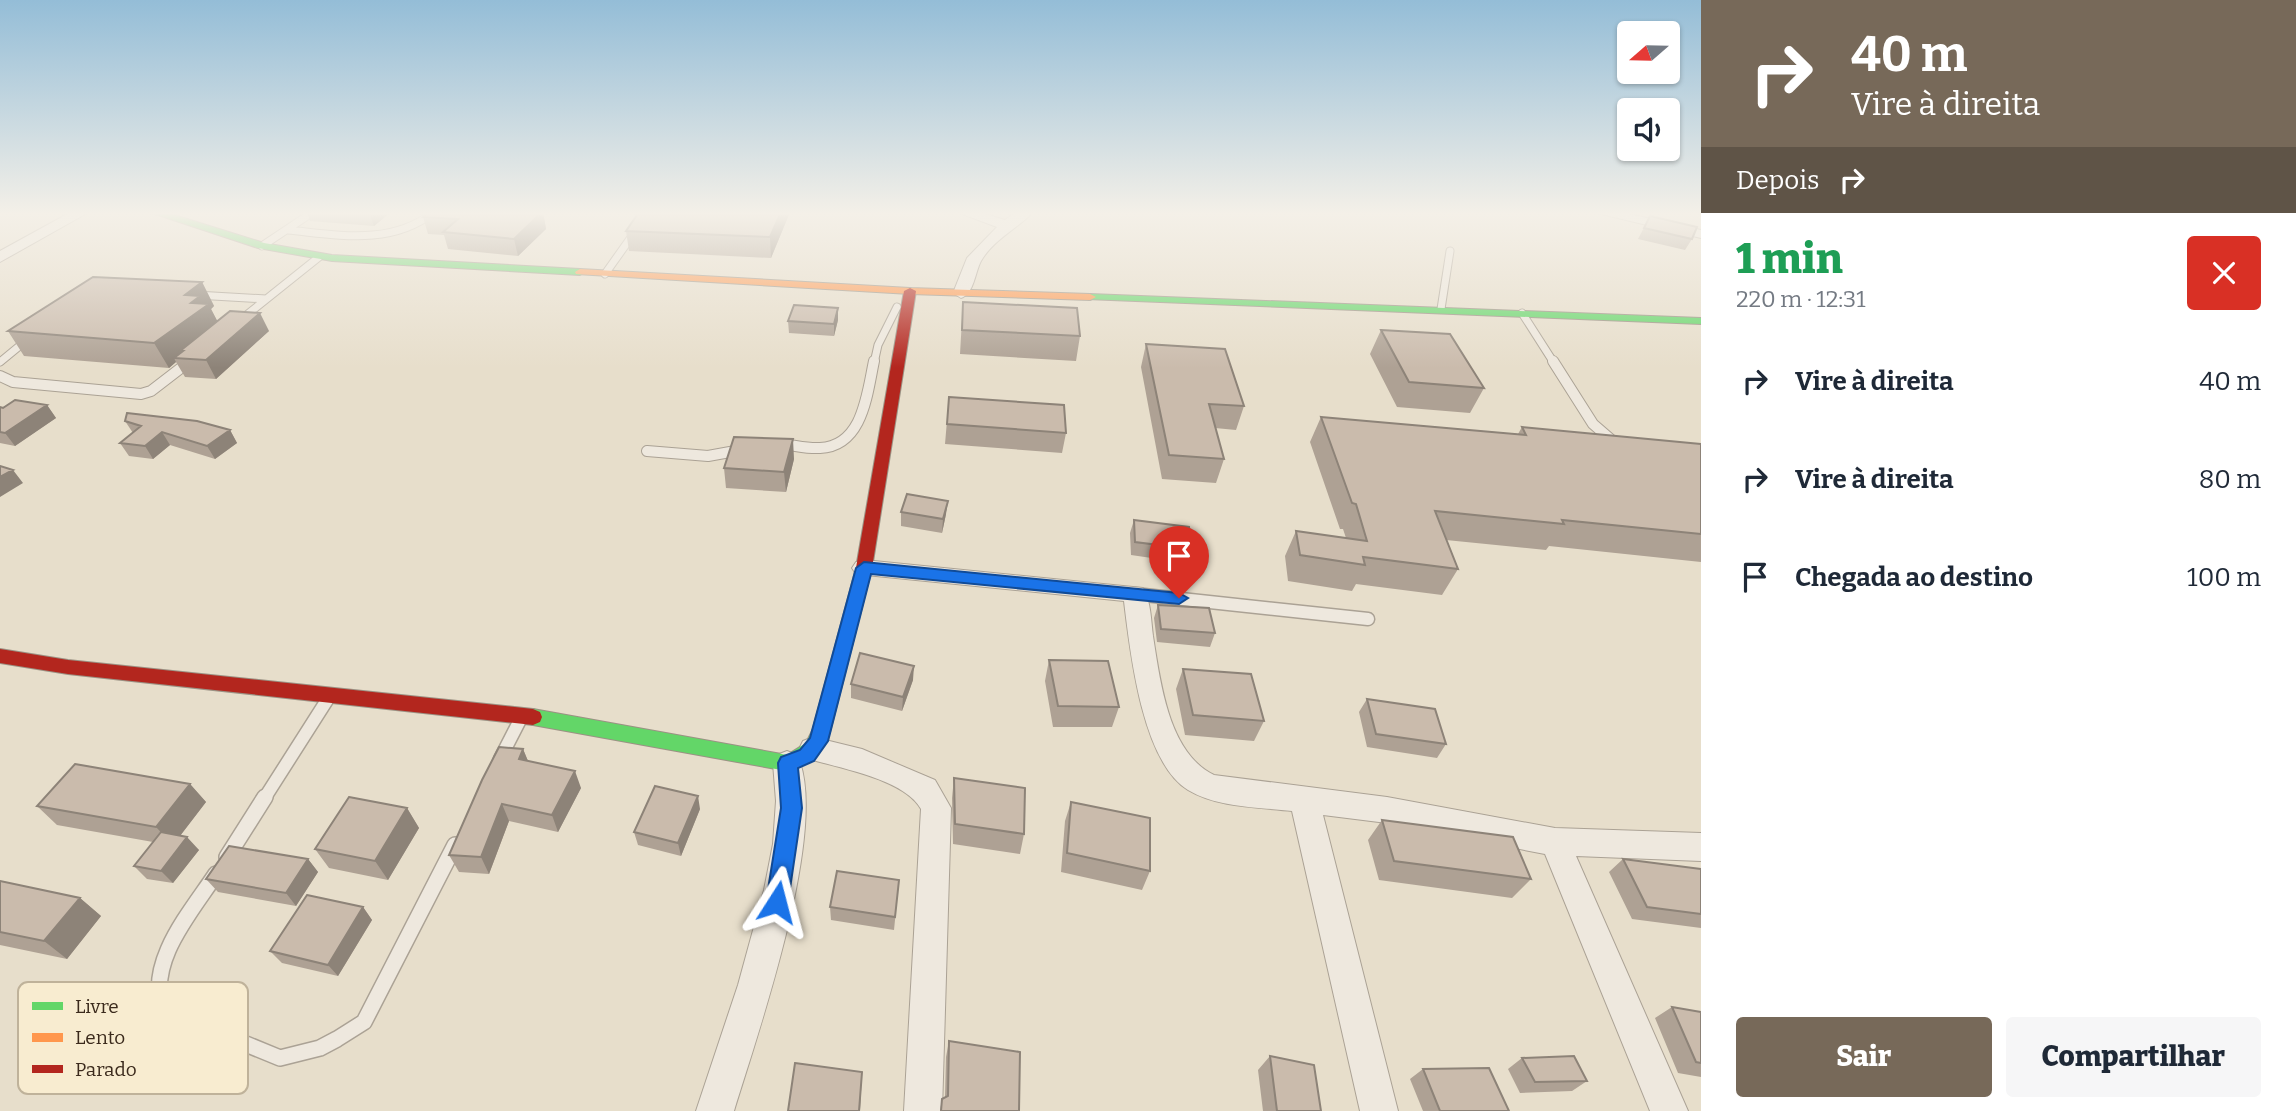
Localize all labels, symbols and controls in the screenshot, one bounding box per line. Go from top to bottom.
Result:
north arrow [1617,21,1680,84]
map controls [1617,21,1680,161]
text: 40 m [1851,25,1968,84]
icon: right [1736,28,1827,119]
text: Vire à direita [1851,85,2040,123]
button: sound [1617,98,1680,161]
icon: right [1833,161,1871,199]
text: Depois [1736,165,1819,196]
text: 1 min [1736,234,1843,284]
button: close [2187,236,2261,310]
text: 220 m · 12:31 [1736,285,1866,313]
icon: right [1736,362,1774,400]
text: Vire à direita [1795,366,1954,397]
text: 40 m [2199,366,2261,397]
icon: right [1736,460,1774,498]
text: Vire à direita [1795,464,1954,495]
text: 80 m [2199,464,2261,495]
pin [1149,526,1209,598]
icon: arrive [1160,537,1198,575]
icon: arrive [1736,558,1774,596]
text: Chegada ao destino [1795,562,2033,593]
text: 100 m [2187,562,2261,593]
position arrow [740,865,814,939]
legend [18,982,248,1094]
text: Livre [75,995,119,1018]
button: Sair [1736,1017,1992,1097]
button: Compartilhar [2006,1017,2261,1097]
text: Lento [75,1026,125,1049]
text: Parado [75,1058,137,1081]

